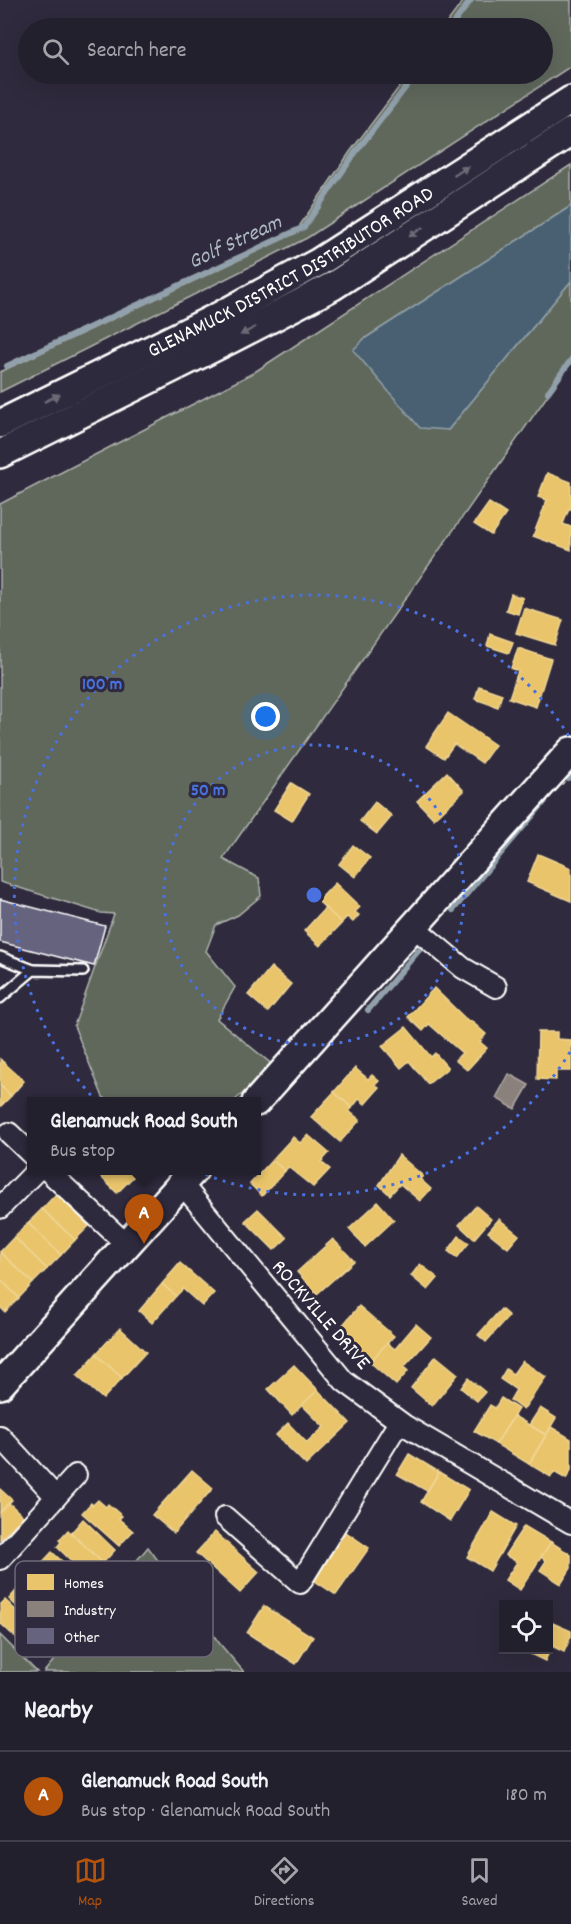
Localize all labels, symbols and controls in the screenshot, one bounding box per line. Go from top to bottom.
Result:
search box [18,18,553,84]
icon: search [39,35,72,68]
text: Search here [87,36,186,67]
one-way arrow [453,166,469,177]
street label: GLENAMUCK DISTRICT DISTRIBUTOR ROAD [143,180,441,367]
water label: Golf Stream [184,208,288,278]
one-way arrow [408,226,424,237]
one-way arrow [239,325,257,335]
one-way arrow [44,393,61,403]
text: 100 m [82,673,122,698]
your location [251,702,280,731]
text: 50 m [191,779,225,804]
centre of rings [304,885,324,905]
popup [27,1097,261,1175]
text: Glenamuck Road South [50,1107,238,1138]
text: Bus stop [50,1138,115,1166]
pin: A [124,1194,164,1244]
street label: ROCKVILLE DRIVE [263,1254,377,1378]
legend [15,1561,213,1657]
text: Homes [64,1573,104,1596]
text: Industry [64,1600,116,1623]
map controls [499,1600,553,1654]
button: locate [499,1600,553,1654]
text: Other [64,1627,99,1650]
text: Nearby [24,1693,92,1730]
text: Glenamuck Road South [81,1767,268,1798]
text: A [38,1782,49,1810]
text: 180 m [505,1782,547,1810]
text: Bus stop · Glenamuck Road South [81,1798,330,1826]
tab: Map [74,1854,107,1913]
tab: Directions [254,1854,314,1913]
tab: Saved [462,1854,497,1913]

